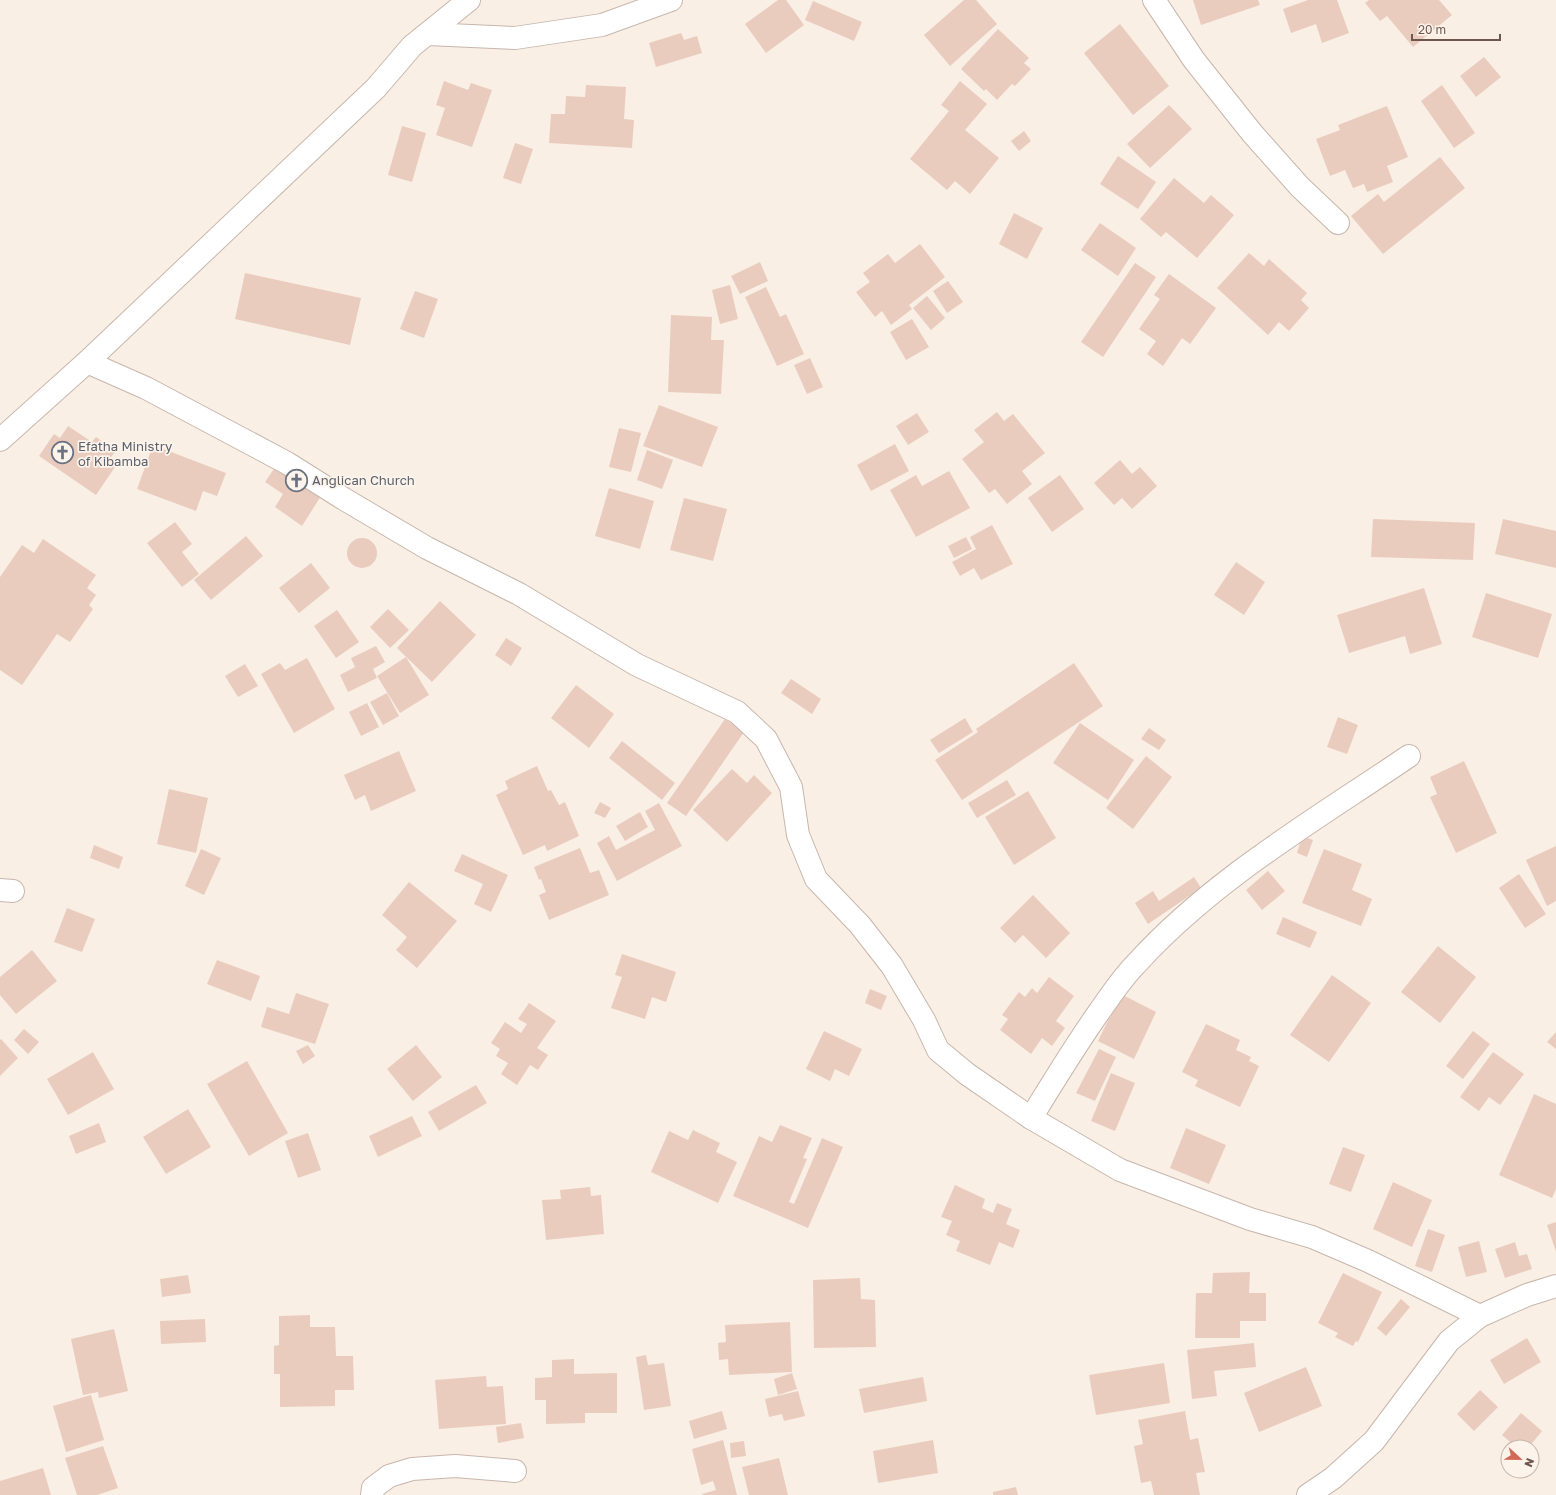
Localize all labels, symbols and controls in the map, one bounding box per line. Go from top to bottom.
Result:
scale bar [1412,16,1500,42]
text: 20 m [1418,22,1446,37]
place label: Efatha Ministry of Kibamba [78,438,173,469]
church icon: Efatha Ministry of Kibamba [49,440,75,466]
church icon: Anglican Church [283,467,309,493]
place label: Anglican Church [312,472,415,488]
north arrow [1500,1439,1540,1479]
text: N [1522,1457,1537,1469]

